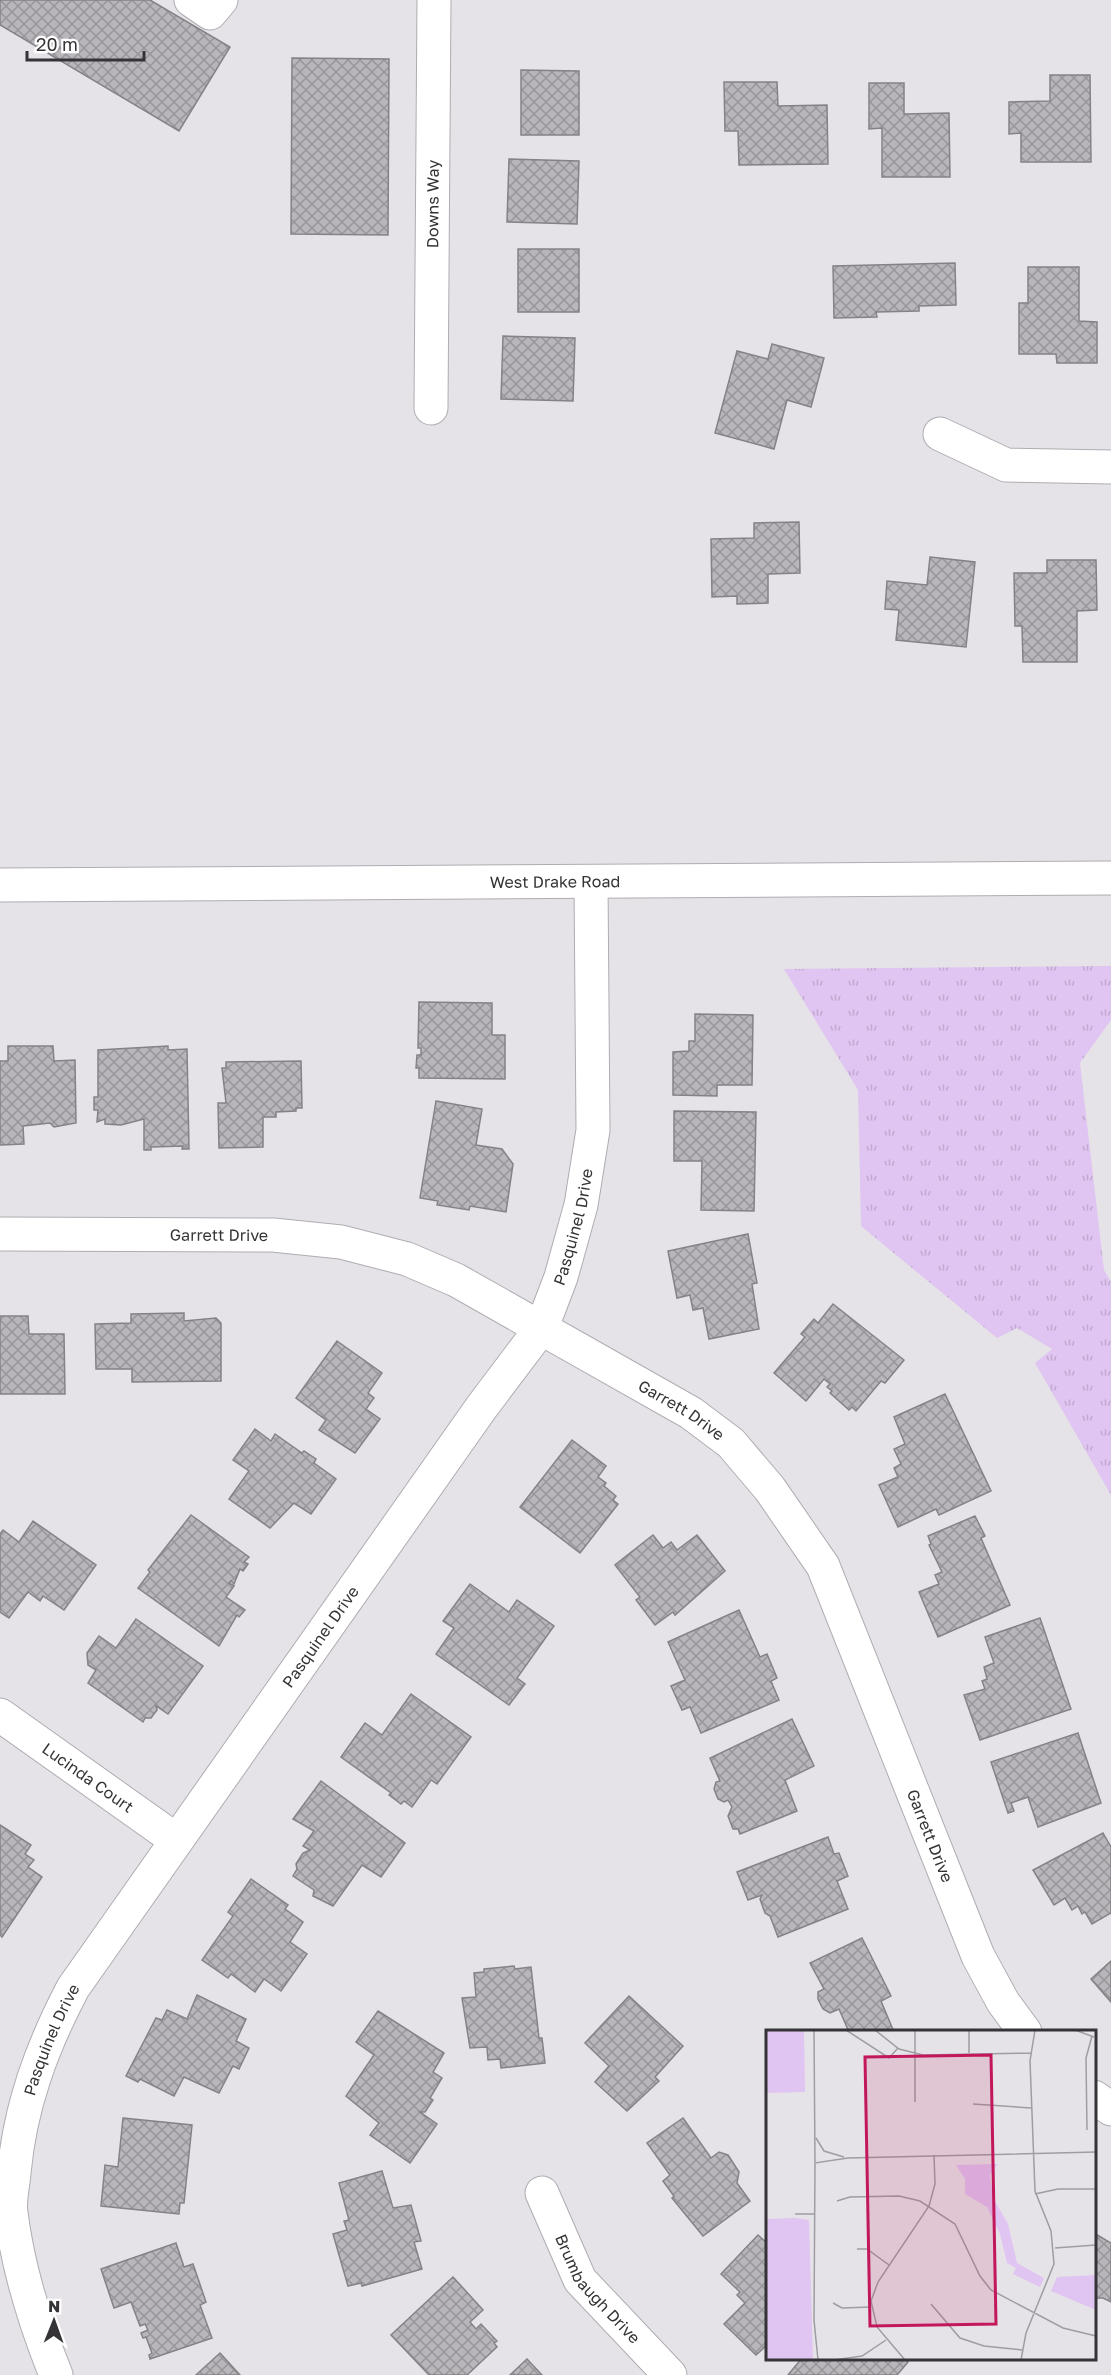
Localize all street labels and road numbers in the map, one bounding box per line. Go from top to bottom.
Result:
street label: Downs Way [422,160,443,248]
street label: West Drake Road [490,871,620,892]
street label: Pasquinel Drive [549,1167,597,1288]
street label: Garrett Drive [170,1225,268,1245]
street label: Garrett Drive [635,1375,728,1445]
street label: Pasquinel Drive [278,1582,363,1691]
street label: Lucinda Court [38,1738,138,1817]
street label: Garrett Drive [903,1786,958,1885]
street label: Pasquinel Drive [19,1980,83,2098]
street label: Brumbaugh Drive [551,2231,645,2347]

